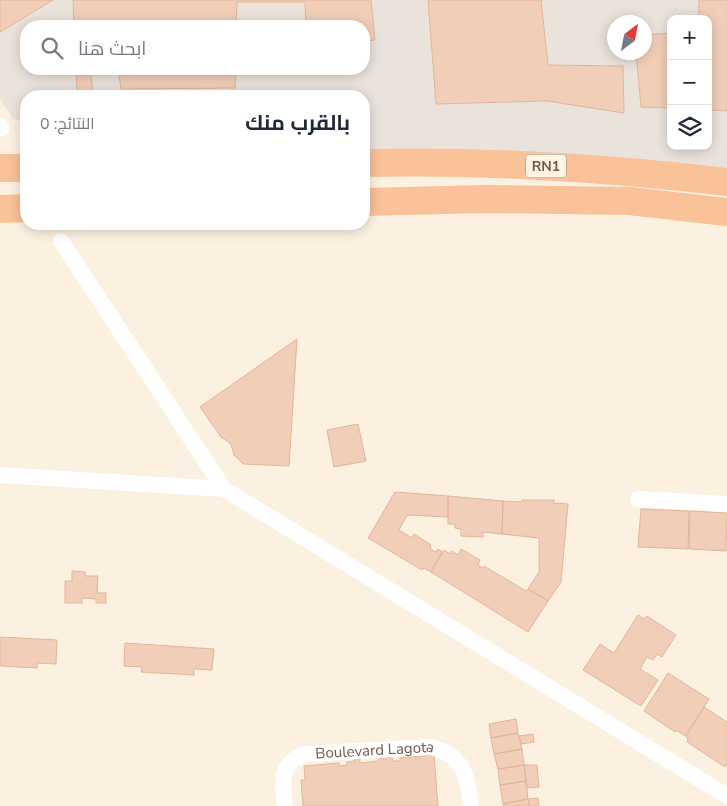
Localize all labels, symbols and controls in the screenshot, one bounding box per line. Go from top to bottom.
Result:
north arrow [607,15,652,60]
map controls [667,15,712,150]
button: + [667,15,712,60]
search box [20,20,370,75]
icon: search [38,34,66,62]
text: ابحث هنا [78,36,146,62]
button: − [667,60,712,105]
button: layers [667,105,712,150]
text: بالقرب منك [245,109,350,137]
text: النتائج: 0 [40,113,95,135]
road number: RN1 [526,154,566,178]
street label: Boulevard Lagota [315,736,436,763]

